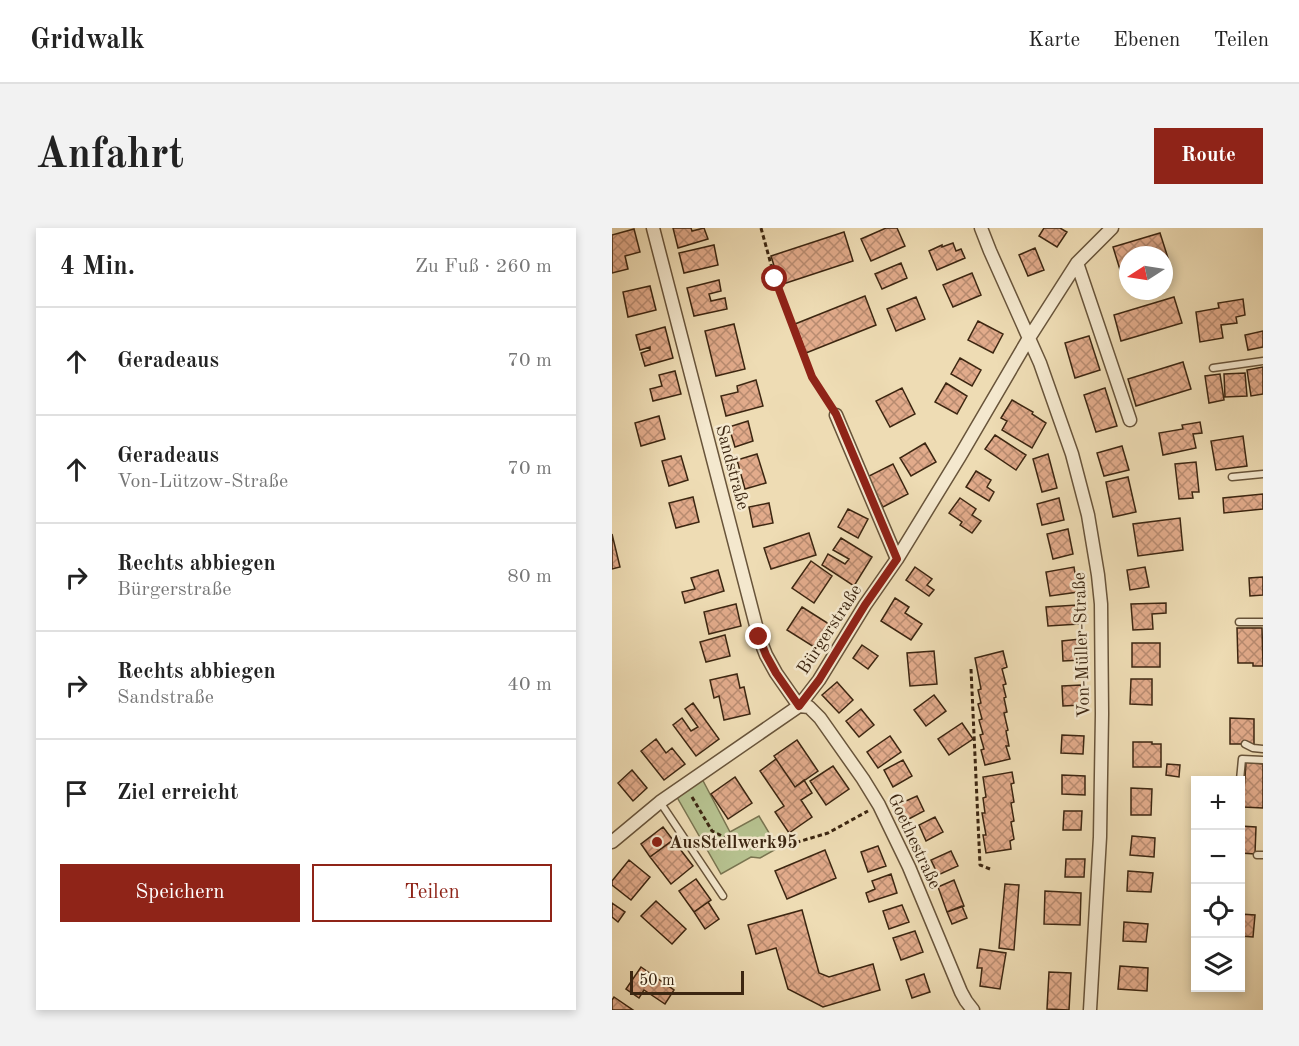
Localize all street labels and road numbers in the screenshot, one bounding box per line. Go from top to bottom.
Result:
street label: Sandstraße [712,423,752,512]
street label: Von-Müller-Straße [1070,572,1094,718]
street label: Bürgerstraße [794,581,865,678]
street label: Goethestraße [884,791,944,892]

